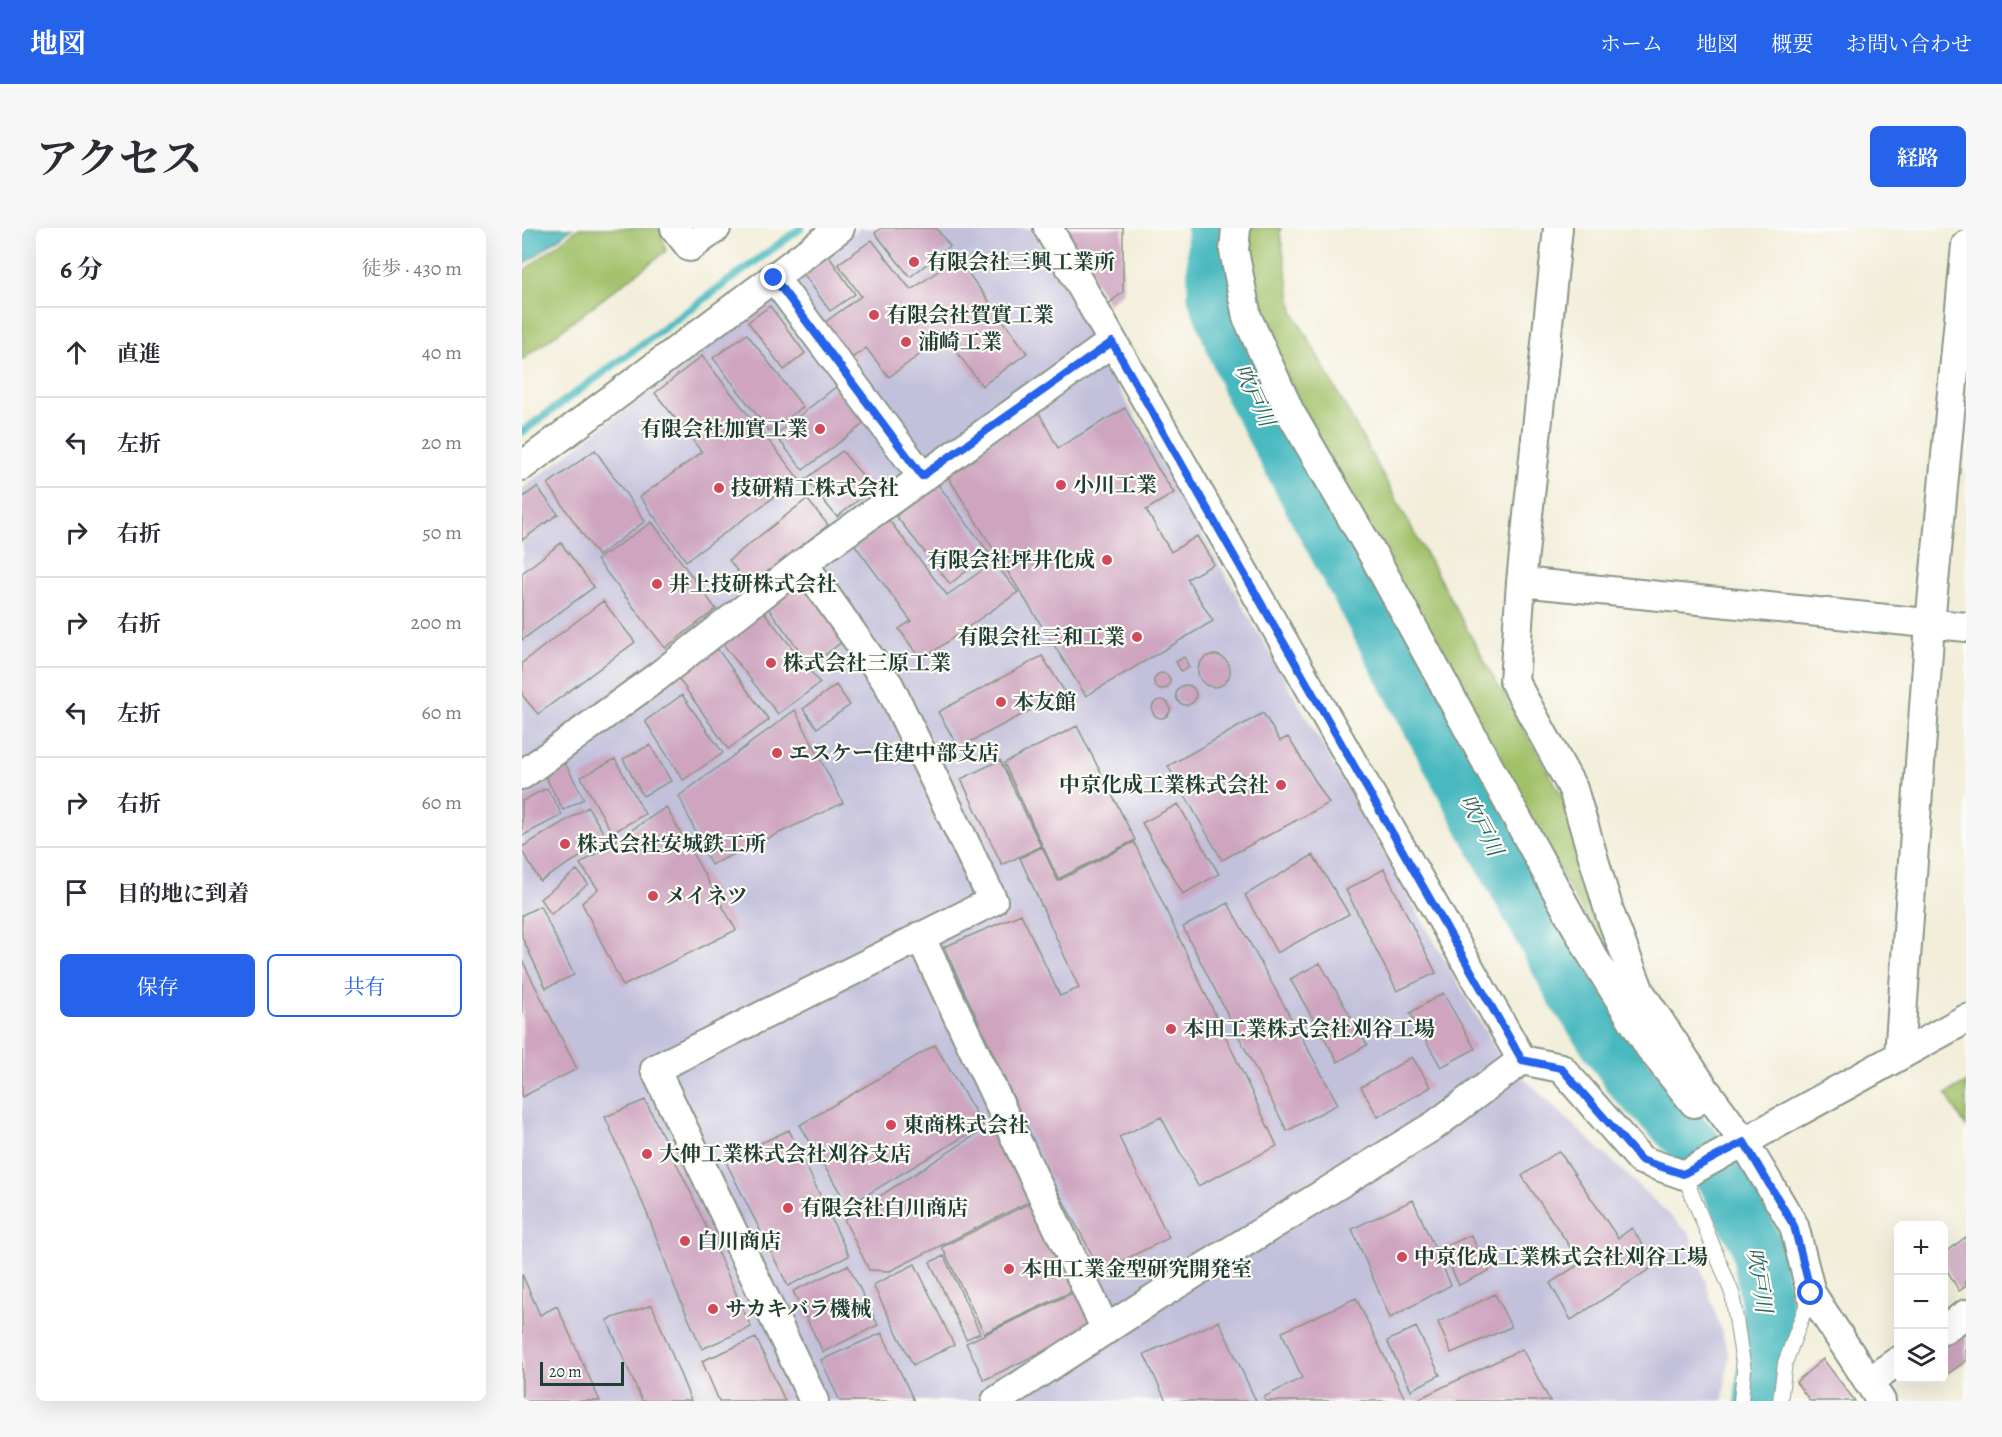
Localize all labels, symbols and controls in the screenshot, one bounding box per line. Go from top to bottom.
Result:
text: 地図 [30,25,86,63]
text: ホーム [1600,30,1663,58]
text: 地図 [1696,30,1738,58]
text: 概要 [1771,30,1813,58]
text: お問い合わせ [1846,30,1972,58]
button: 経路 [1870,126,1966,187]
text: アクセス [36,130,203,187]
place label: 有限会社三興工業所 [926,248,1115,276]
text: 6 分 [60,252,103,287]
text: 徒歩 · 430 m [361,255,462,282]
marker: 有限会社三興工業所 [907,255,921,269]
route end [760,264,786,290]
place label: 有限会社賀實工業 [886,301,1054,329]
marker: 有限会社賀實工業 [867,308,881,322]
place label: 浦崎工業 [918,328,1002,356]
marker: 浦崎工業 [899,335,913,349]
icon: ahead [60,336,93,369]
text: 直進 [117,339,161,369]
text: 40 m [422,339,462,366]
water label: 吹戸川 [1227,359,1282,433]
place label: 有限会社加實工業 [640,415,808,443]
marker: 有限会社加實工業 [813,422,827,436]
icon: left [60,426,93,459]
text: 左折 [117,429,161,459]
text: 20 m [421,429,462,456]
place label: 小川工業 [1073,471,1157,499]
place label: 技研精工株式会社 [731,474,899,502]
marker: 小川工業 [1054,478,1068,492]
marker: 技研精工株式会社 [712,481,726,495]
icon: right [60,516,93,549]
text: 右折 [117,519,161,549]
text: 50 m [422,519,462,546]
place label: 有限会社坪井化成 [927,546,1095,574]
marker: 有限会社坪井化成 [1100,553,1114,567]
place label: 井上技研株式会社 [669,570,837,598]
marker: 井上技研株式会社 [650,577,664,591]
icon: right [60,606,93,639]
text: 右折 [117,609,161,639]
text: 200 m [411,609,462,636]
place label: 有限会社三和工業 [957,623,1125,651]
marker: 有限会社三和工業 [1130,630,1144,644]
place label: 株式会社三原工業 [783,649,951,677]
marker: 株式会社三原工業 [764,656,778,670]
place label: 本友館 [1013,688,1076,716]
marker: 本友館 [994,695,1008,709]
icon: left [60,696,93,729]
text: 左折 [117,699,161,729]
text: 60 m [422,699,462,726]
place label: エスケー住建中部支店 [789,739,999,767]
marker: エスケー住建中部支店 [770,746,784,760]
place label: 中京化成工業株式会社 [1059,771,1269,799]
marker: 中京化成工業株式会社 [1274,778,1288,792]
icon: right [60,786,93,819]
text: 右折 [117,789,161,819]
text: 60 m [422,789,462,816]
water label: 吹戸川 [1452,789,1511,863]
place label: 株式会社安城鉄工所 [577,830,766,858]
marker: 株式会社安城鉄工所 [558,837,572,851]
icon: arrive [60,876,93,909]
text: 目的地に到着 [117,879,249,909]
place label: メイネツ [665,882,748,910]
marker: メイネツ [646,889,660,903]
button: 保存 [60,954,255,1017]
button: 共有 [267,954,462,1017]
place label: 本田工業株式会社刈谷工場 [1183,1015,1435,1043]
marker: 本田工業株式会社刈谷工場 [1164,1022,1178,1036]
place label: 東商株式会社 [903,1111,1029,1139]
marker: 東商株式会社 [884,1118,898,1132]
place label: 大伸工業株式会社刈谷支店 [659,1140,911,1168]
marker: 大伸工業株式会社刈谷支店 [640,1147,654,1161]
place label: 有限会社白川商店 [800,1194,968,1222]
marker: 有限会社白川商店 [781,1201,795,1215]
map controls [1894,1221,1948,1383]
button: + [1894,1221,1948,1275]
place label: 白川商店 [697,1227,781,1255]
marker: 白川商店 [678,1234,692,1248]
place label: 中京化成工業株式会社刈谷工場 [1414,1243,1708,1271]
water label: 吹戸川 [1739,1245,1779,1317]
marker: 中京化成工業株式会社刈谷工場 [1395,1250,1409,1264]
place label: 本田工業金型研究開発室 [1021,1255,1252,1283]
marker: 本田工業金型研究開発室 [1002,1262,1016,1276]
button: − [1894,1275,1948,1329]
route start [1797,1279,1823,1305]
place label: サカキバラ機械 [725,1295,872,1323]
marker: サカキバラ機械 [706,1302,720,1316]
button: layers [1894,1329,1948,1383]
scale bar [540,1359,624,1386]
text: 20 m [549,1361,582,1383]

